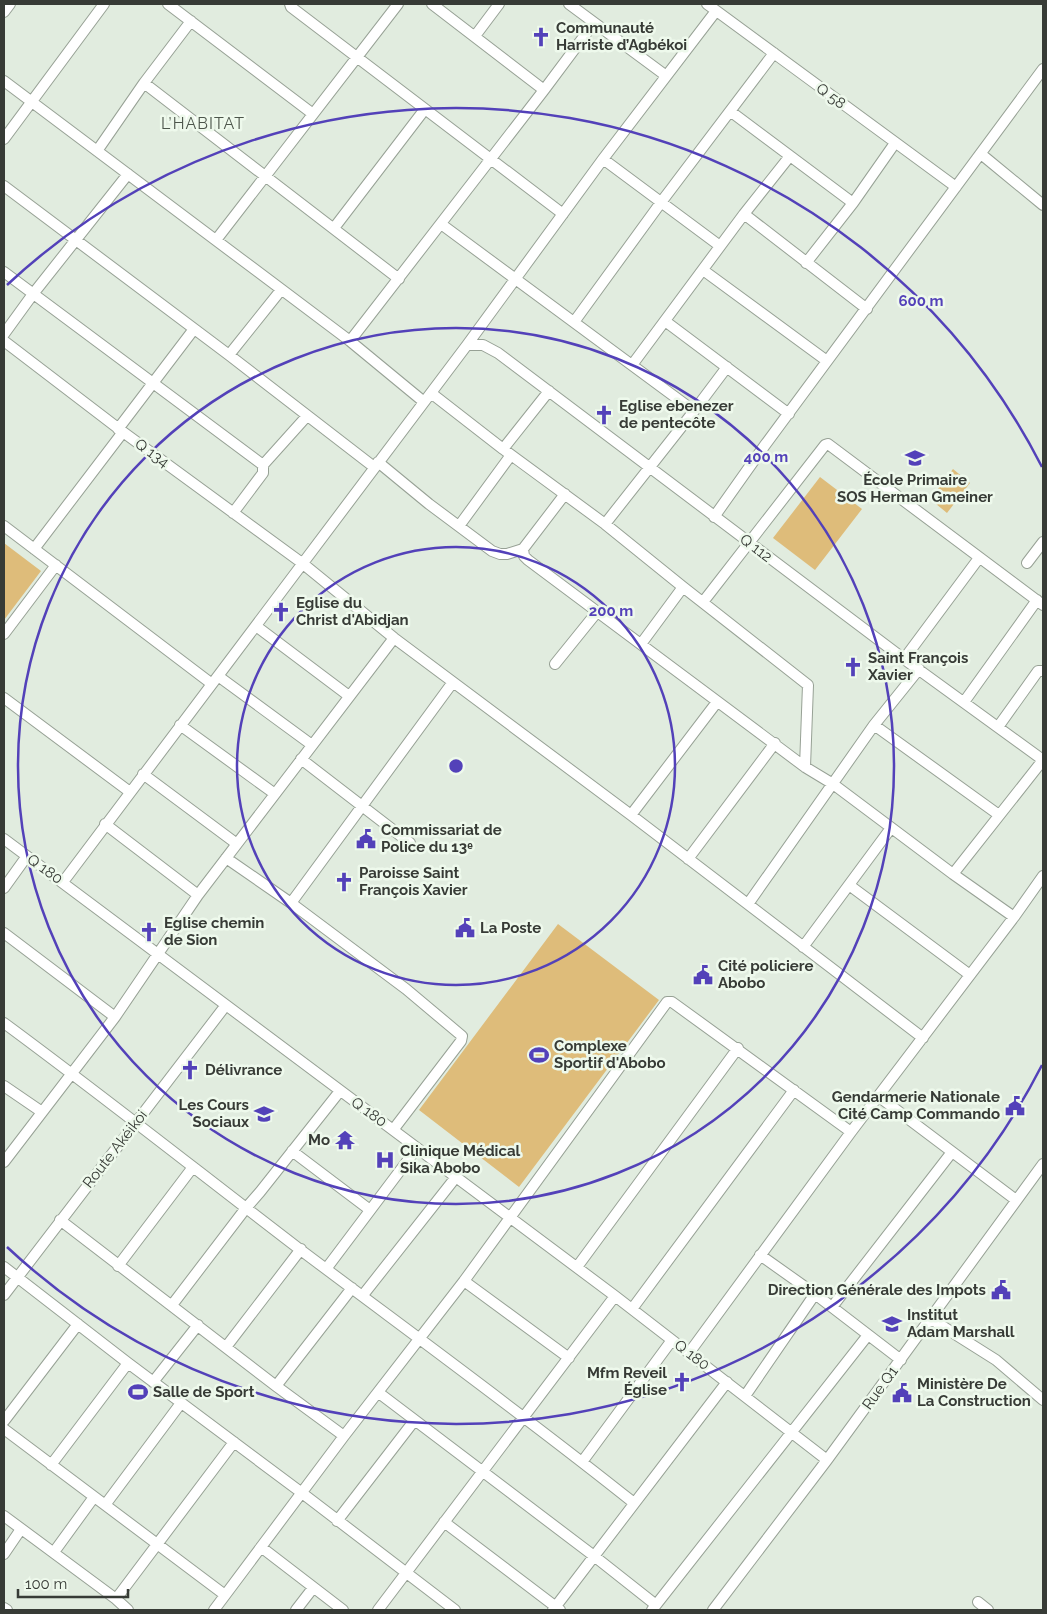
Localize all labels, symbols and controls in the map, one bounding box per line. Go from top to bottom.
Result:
place label: Communauté Harriste d’Agbékoi [556,19,687,54]
church icon: Communauté Harriste d’Agbékoi [530,26,552,48]
street label: Q 58 [813,79,849,113]
district label: L’HABITAT [161,114,245,133]
text: 600 m [898,292,944,310]
place label: Eglise ebenezer de pentecôte [619,397,734,432]
church icon: Eglise ebenezer de pentecôte [593,404,615,426]
street label: Q 134 [131,435,173,471]
school or university icon: École Primaire SOS Herman Gmeiner [904,447,926,469]
text: 400 m [744,448,788,466]
place label: École Primaire SOS Herman Gmeiner [837,471,993,506]
street label: Q 112 [736,530,776,566]
place label: Eglise du Christ d'Abidjan [296,594,409,629]
church icon: Eglise du Christ d'Abidjan [270,601,292,623]
text: 200 m [589,602,633,620]
place label: Saint François Xavier [867,649,968,684]
church icon: Saint François Xavier [842,656,864,678]
centre of rings [447,757,465,775]
place label: Commissariat de Police du 13ᵉ [381,821,502,856]
public building icon: Commissariat de Police du 13ᵉ [355,828,377,850]
street label: Q 180 [24,850,66,888]
place label: Paroisse Saint François Xavier [359,864,468,899]
church icon: Paroisse Saint François Xavier [333,871,355,893]
place label: Eglise chemin de Sion [164,914,264,949]
public building icon: La Poste [454,917,476,939]
place label: La Poste [480,919,541,937]
church icon: Eglise chemin de Sion [138,921,160,943]
place label: Cité policiere Abobo [718,957,814,992]
public building icon: Cité policiere Abobo [692,964,714,986]
place label: Complexe Sportif d'Abobo [554,1037,666,1072]
sports icon: Complexe Sportif d'Abobo [528,1044,550,1066]
church icon: Délivrance [179,1059,201,1081]
place label: Délivrance [205,1061,282,1079]
place label: Gendarmerie Nationale Cité Camp Commando [832,1088,1000,1123]
street label: Q 180 [348,1093,390,1131]
public building icon: Gendarmerie Nationale Cité Camp Commando [1004,1095,1026,1117]
place label: Les Cours Sociaux [178,1096,249,1131]
school or university icon: Les Cours Sociaux [253,1103,275,1125]
street label: Route Akéikoi [79,1106,151,1192]
temple icon: Mo [334,1129,356,1151]
place label: Mo [308,1131,330,1149]
place label: Clinique Médical Sika Abobo [400,1142,521,1177]
hospital icon: Clinique Médical Sika Abobo [374,1149,396,1171]
public building icon: Direction Générale des Impots [990,1279,1012,1301]
place label: Direction Générale des Impots [768,1281,986,1299]
place label: Institut Adam Marshall [907,1306,1015,1341]
school or university icon: Institut Adam Marshall [881,1313,903,1335]
street label: Q 180 [671,1336,713,1374]
street label: Rue Q1 [858,1362,902,1413]
place label: Mfm Reveil Église [587,1364,667,1399]
church icon: Mfm Reveil Église [671,1371,693,1393]
place label: Ministère De La Construction [917,1375,1031,1410]
sports icon: Salle de Sport [127,1381,149,1403]
public building icon: Ministère De La Construction [891,1382,913,1404]
place label: Salle de Sport [153,1383,255,1401]
scale bar [18,1566,128,1598]
text: 100 m [25,1575,67,1593]

